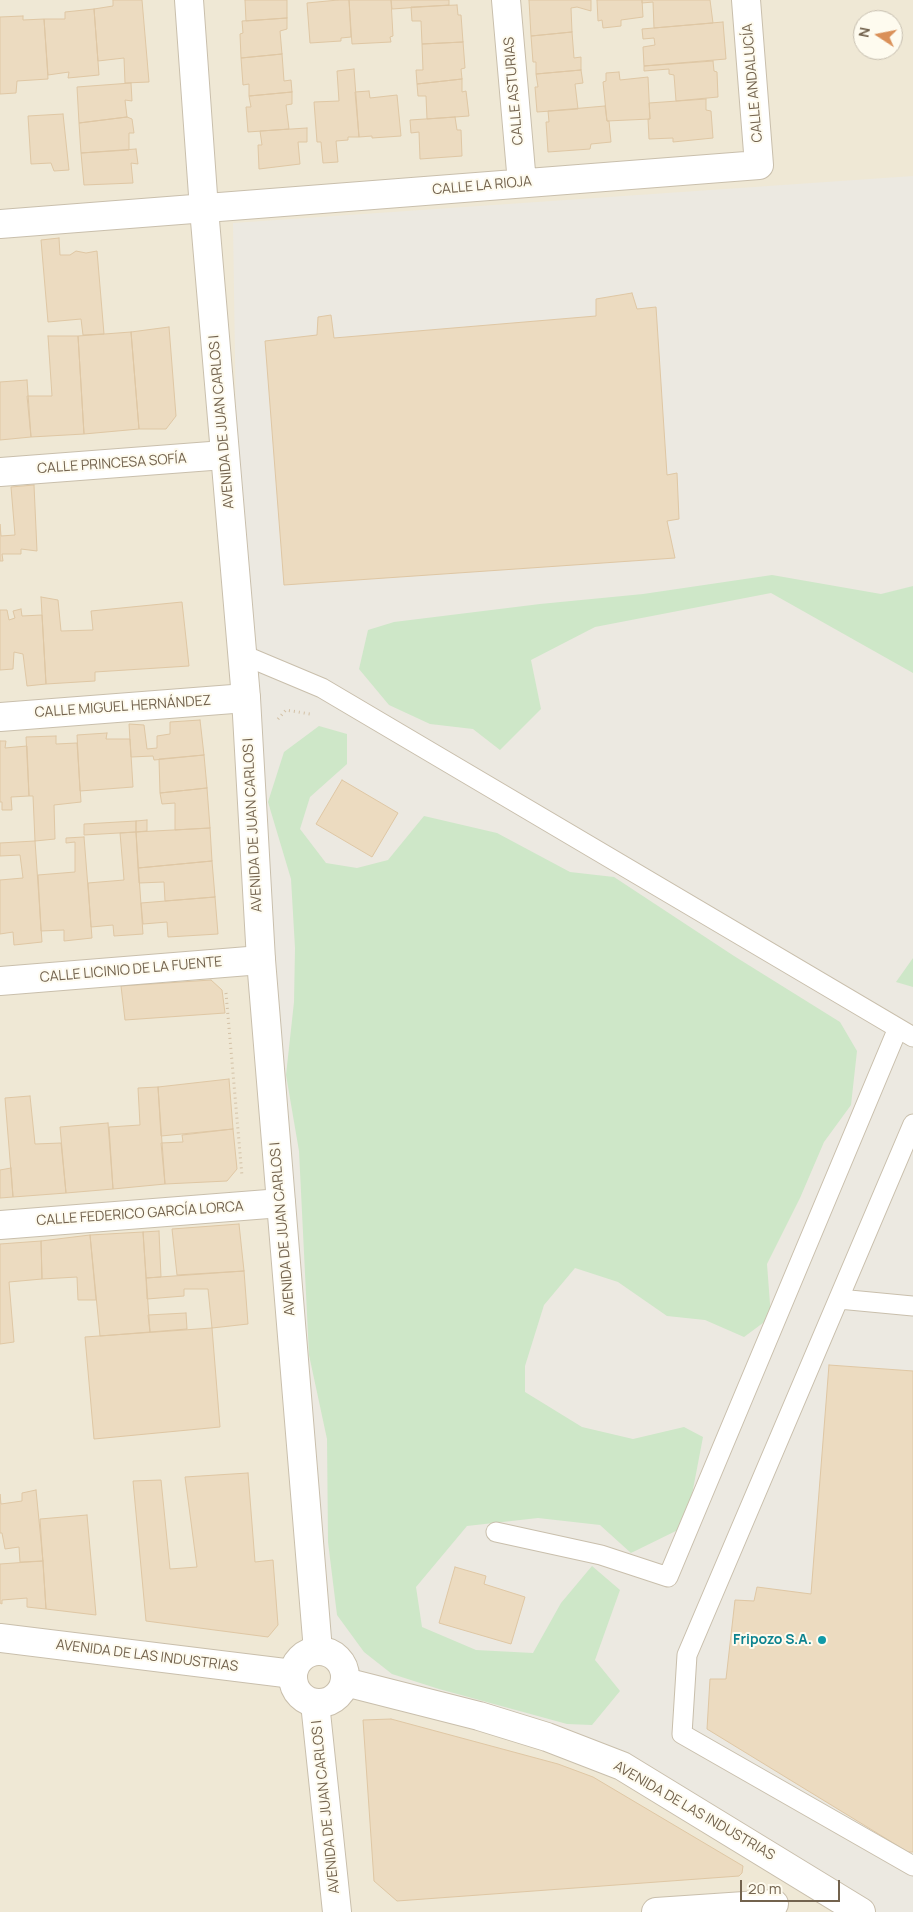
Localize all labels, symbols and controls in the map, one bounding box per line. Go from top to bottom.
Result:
north arrow [853,10,903,60]
street label: CALLE ANDALUCÍA [739,23,767,143]
text: N [853,25,874,39]
street label: CALLE ASTURIAS [501,36,527,146]
street label: CALLE LA RIOJA [432,173,532,199]
street label: AVENIDA DE JUAN CARLOS I [206,334,238,510]
street label: CALLE PRINCESA SOFÍA [37,450,187,478]
street label: CALLE MIGUEL HERNÁNDEZ [34,692,212,722]
street label: AVENIDA DE JUAN CARLOS I [240,737,266,913]
street label: CALLE LICINIO DE LA FUENTE [39,954,223,986]
street label: AVENIDA DE JUAN CARLOS I [267,1141,299,1317]
street label: CALLE FEDERICO GARCÍA LORCA [36,1198,244,1230]
place label: Fripozo S.A. [733,1632,812,1648]
marker: Fripozo S.A. [816,1634,828,1646]
street label: AVENIDA DE LAS INDUSTRIAS [55,1636,239,1676]
street label: AVENIDA DE JUAN CARLOS I [309,1719,343,1895]
street label: AVENIDA DE LAS INDUSTRIAS [610,1758,778,1864]
scale bar [743,1870,843,1902]
text: 20 m [748,1878,781,1899]

